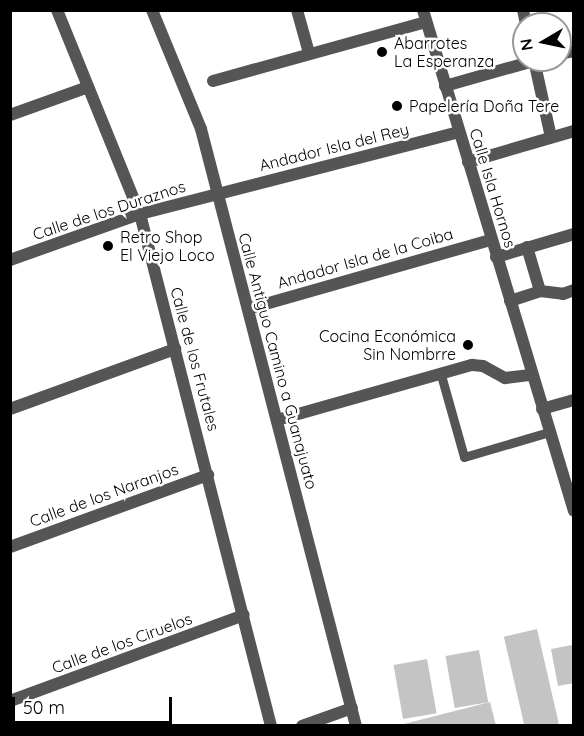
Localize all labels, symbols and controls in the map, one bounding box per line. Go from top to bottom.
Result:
north arrow [512,12,572,72]
place label: Abarrotes La Esperanza [394,33,494,71]
text: N [515,37,537,52]
marker: Abarrotes La Esperanza [375,45,389,59]
place label: Papelería Doña Tere [409,96,559,116]
marker: Papelería Doña Tere [390,99,404,113]
street label: Andador Isla del Rey [257,119,411,175]
street label: Calle Isla Hornos [466,126,520,250]
street label: Calle de los Duraznos [30,176,188,244]
street label: Andador Isla de la Coiba [275,224,455,292]
place label: Retro Shop El Viejo Loco [120,227,215,265]
street label: Calle Antiguo Camino a Guanajuato [234,231,322,491]
marker: Retro Shop El Viejo Loco [101,239,115,253]
street label: Calle de los Frutales [167,285,223,433]
place label: Cocina Económica Sin Nombrre [319,326,456,364]
marker: Cocina Económica Sin Nombrre [461,338,475,352]
street label: Calle de los Naranjos [27,459,181,531]
street label: Calle de los Ciruelos [49,609,195,677]
scale bar [15,685,176,723]
text: 50 m [23,696,65,719]

